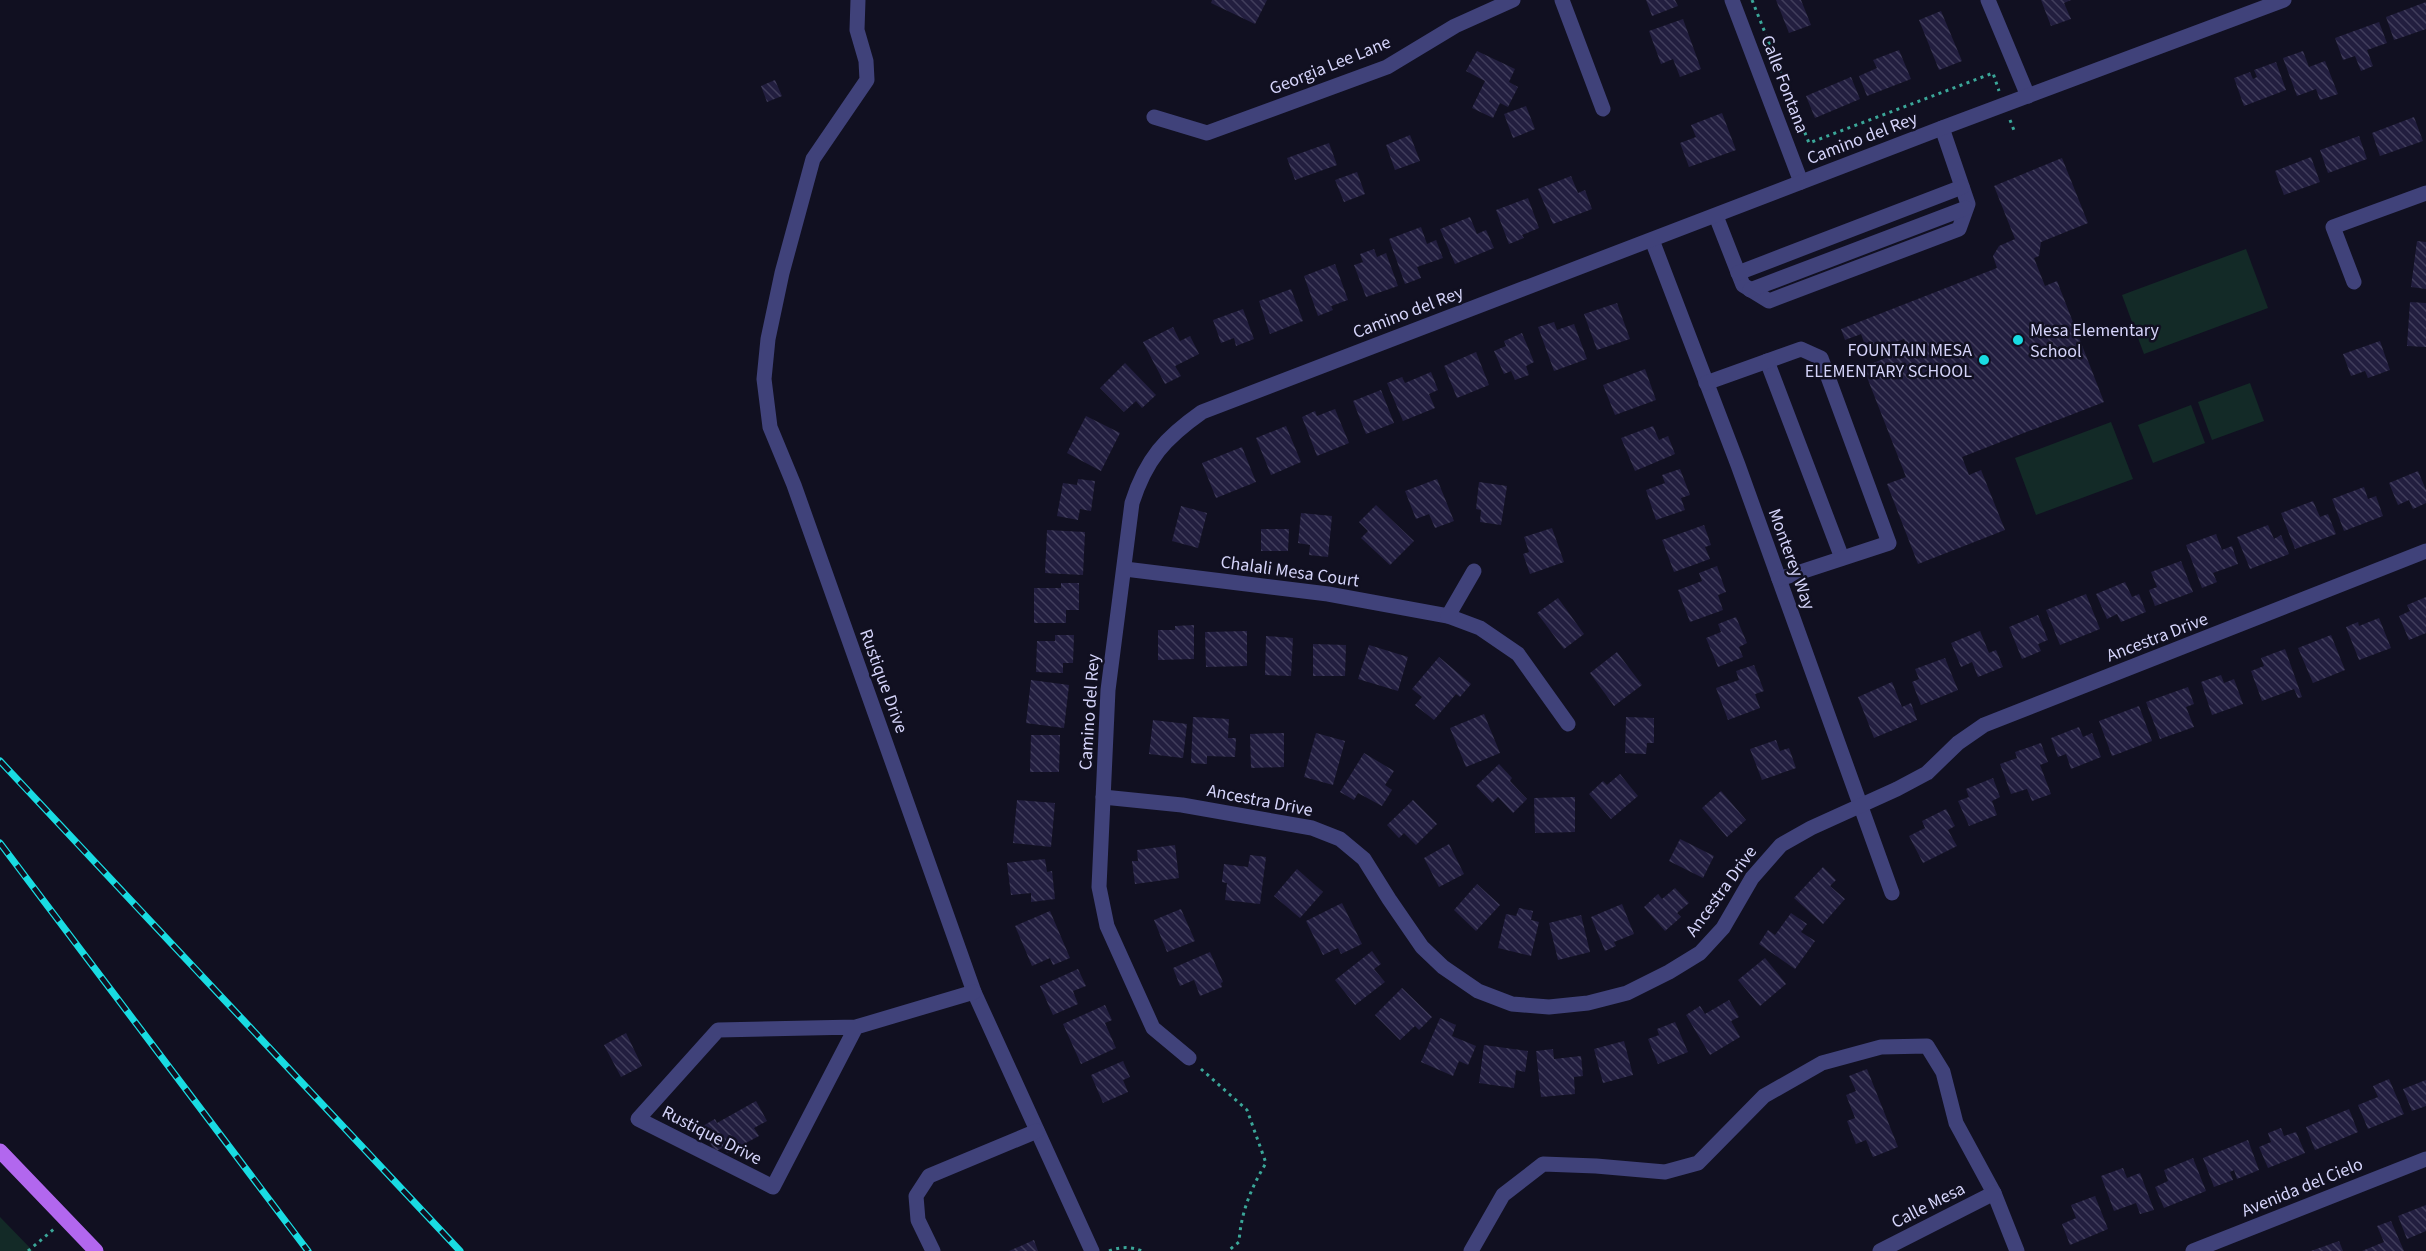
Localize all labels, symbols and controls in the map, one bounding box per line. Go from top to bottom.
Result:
street label: Georgia Lee Lane [1266,30,1395,101]
street label: Calle Fontana [1754,32,1815,137]
street label: Camino del Rey [1803,106,1922,171]
street label: Camino del Rey [1349,280,1468,345]
place label: Mesa Elementary School [2030,318,2159,364]
marker: Mesa Elementary School [2011,333,2025,347]
place label: FOUNTAIN MESA ELEMENTARY SCHOOL [1805,338,1972,384]
marker: FOUNTAIN MESA ELEMENTARY SCHOOL [1977,353,1991,367]
street label: Monterey Way [1762,505,1822,614]
street label: Chalali Mesa Court [1219,549,1361,594]
street label: Ancestra Drive [2103,607,2212,668]
street label: Rustique Drive [853,626,914,737]
street label: Camino del Rey [1073,652,1106,771]
street label: Ancestra Drive [1205,778,1315,823]
street label: Ancestra Drive [1680,841,1763,942]
street label: Rustique Drive [658,1100,766,1171]
street label: Avenida del Cielo [2238,1152,2367,1223]
street label: Calle Mesa [1887,1176,1969,1235]

